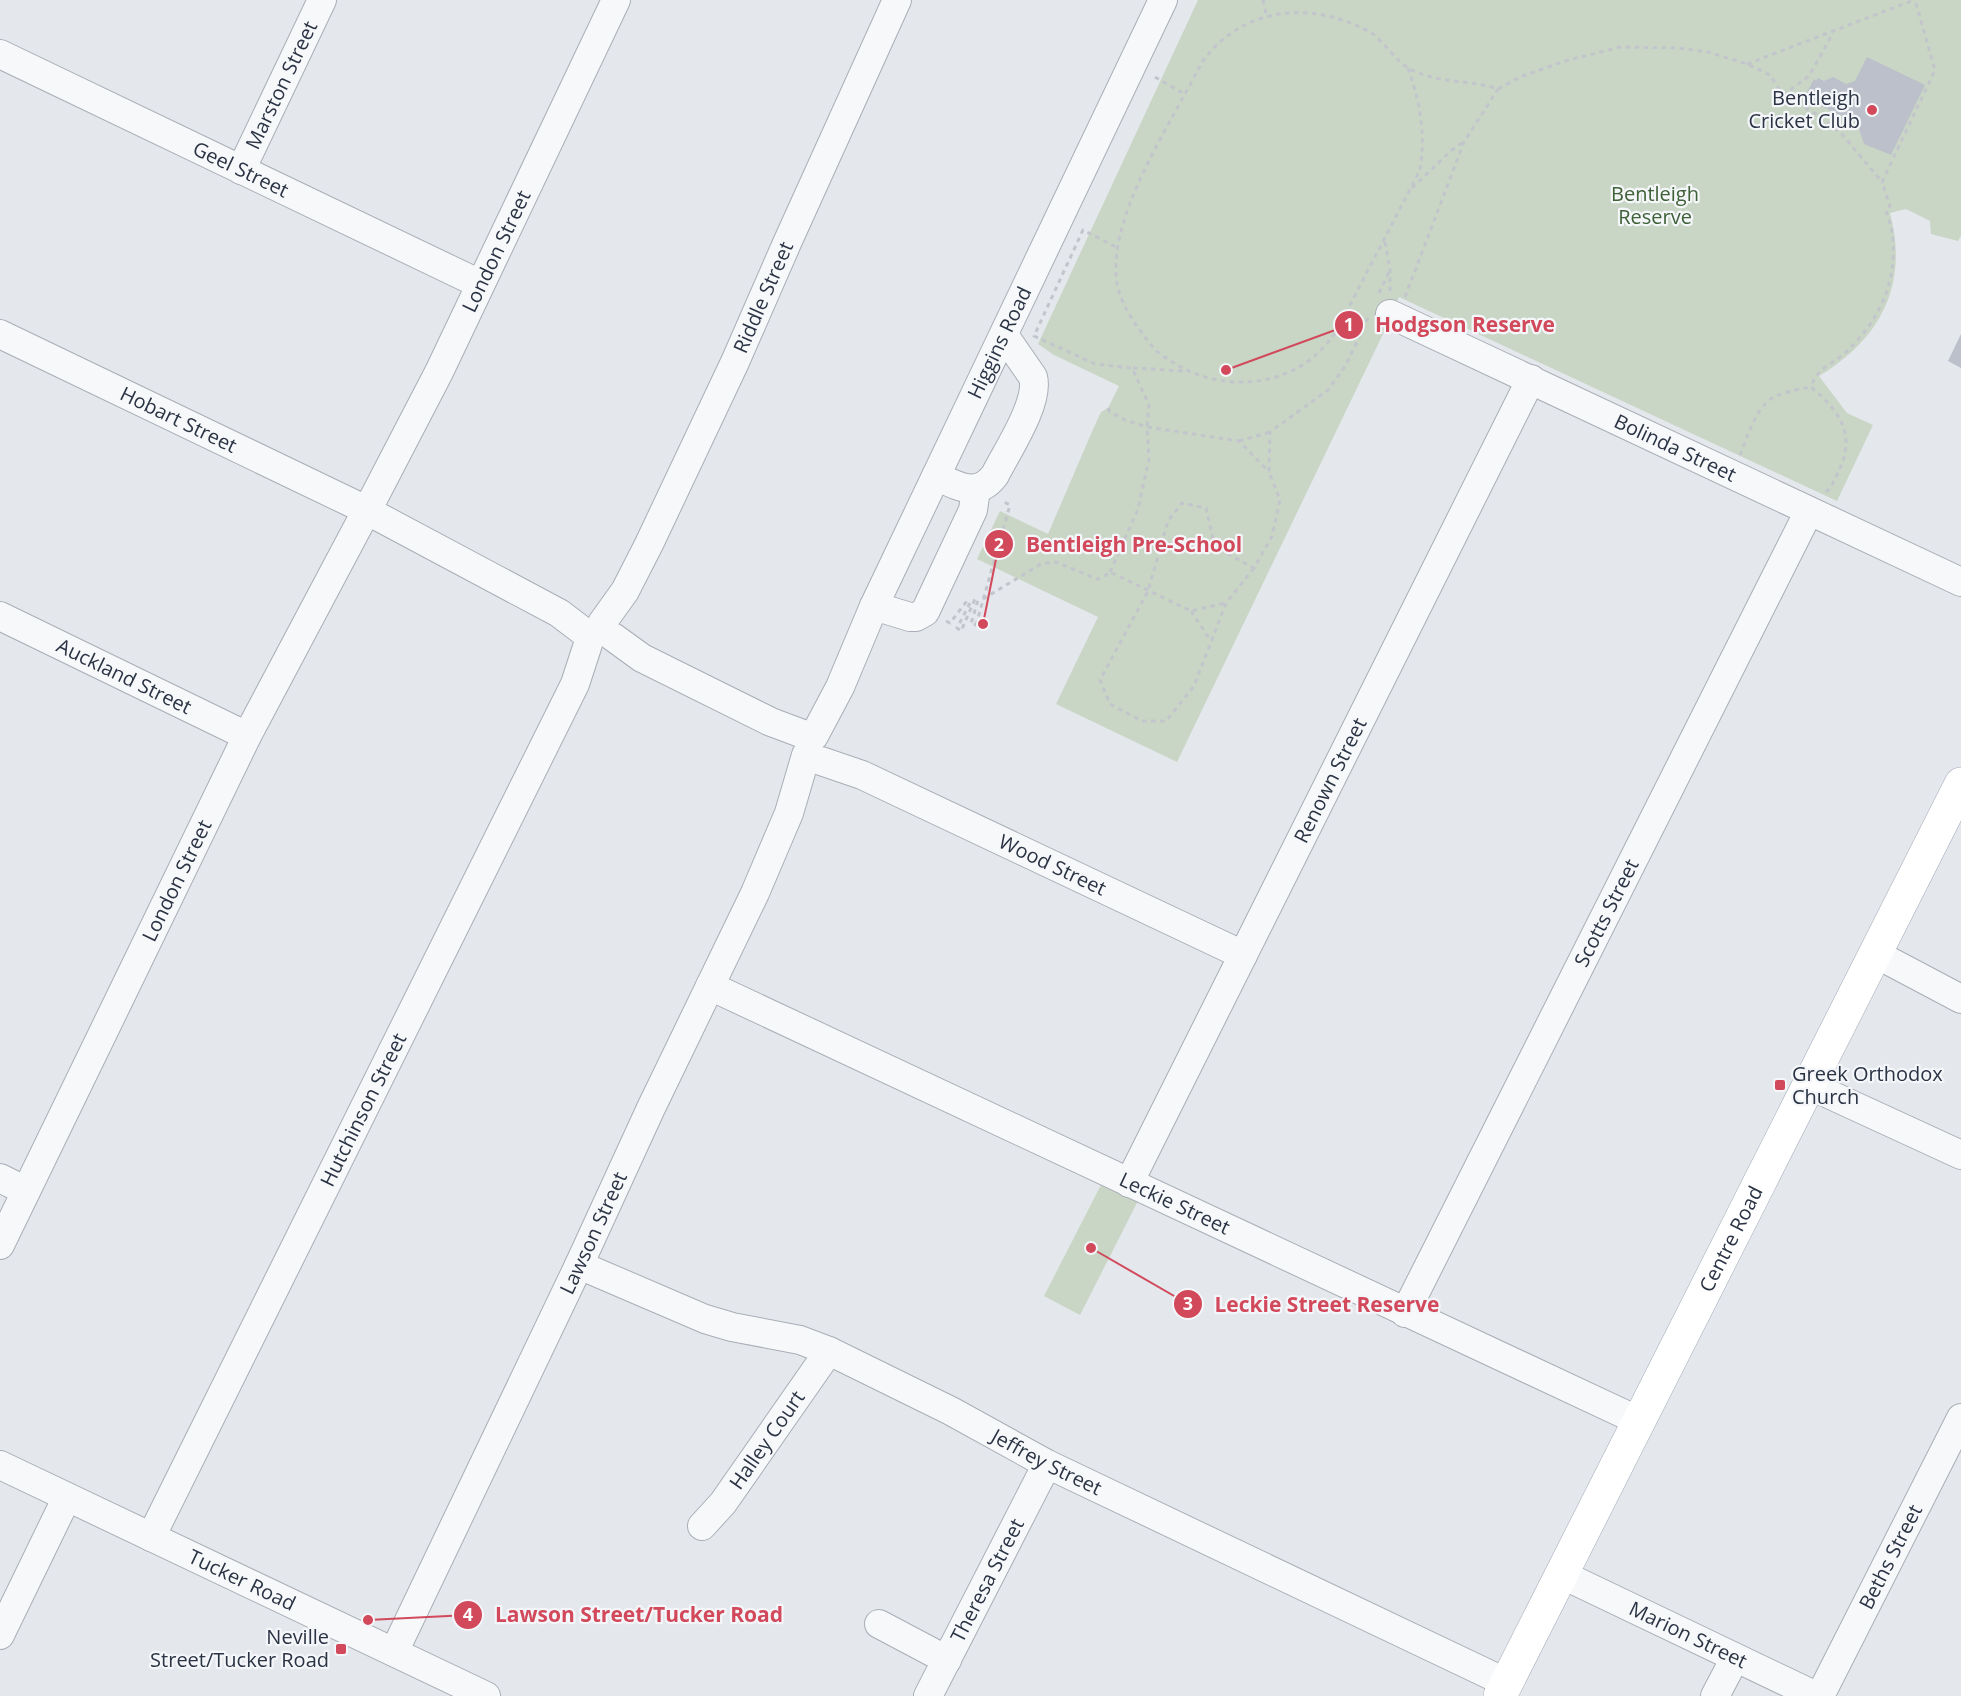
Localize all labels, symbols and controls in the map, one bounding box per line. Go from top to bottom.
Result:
street label: Marston Street [239,16,323,154]
place label: Bentleigh Cricket Club [1748,84,1860,134]
marker: Bentleigh Cricket Club [1865,103,1879,117]
street label: Geel Street [189,134,293,203]
park label: Bentleigh Reserve [1611,180,1699,230]
street label: London Street [455,186,537,317]
street label: Riddle Street [727,237,799,357]
street label: Higgins Road [961,282,1037,403]
callout: Hodgson Reserve [1334,305,1567,344]
text: Hodgson Reserve [1375,310,1555,338]
text: 1 [1344,312,1354,336]
street label: Hobart Street [116,380,242,459]
street label: Bolinda Street [1610,407,1741,488]
callout: Bentleigh Pre-School [984,525,1254,564]
text: Bentleigh Pre-School [1026,530,1242,558]
text: 2 [994,532,1004,556]
street label: Auckland Street [52,632,196,720]
street label: Renown Street [1287,713,1372,847]
street label: London Street [135,815,217,946]
street label: Wood Street [995,828,1111,902]
street label: Scotts Street [1568,854,1645,971]
street label: Hutchinson Street [313,1028,412,1191]
place label: Greek Orthodox Church [1792,1060,1943,1110]
marker: Greek Orthodox Church [1773,1078,1787,1092]
street label: Leckie Street [1115,1166,1235,1241]
street label: Lawson Street [553,1167,633,1299]
street label: Centre Road [1692,1181,1769,1297]
callout: Leckie Street Reserve [1173,1285,1452,1324]
text: Leckie Street Reserve [1215,1290,1439,1318]
text: 3 [1183,1291,1193,1315]
street label: Halley Court [723,1385,810,1494]
street label: Jeffrey Street [985,1421,1106,1501]
street label: Beths Street [1852,1500,1928,1614]
street label: Theresa Street [944,1514,1030,1647]
street label: Tucker Road [184,1543,300,1617]
street label: Marion Street [1625,1595,1752,1674]
callout: Lawson Street/Tucker Road [453,1596,795,1635]
text: Lawson Street/Tucker Road [495,1600,783,1628]
text: 4 [463,1602,473,1626]
place label: Neville Street/Tucker Road [150,1623,329,1673]
marker: Neville Street/Tucker Road [334,1642,348,1656]

